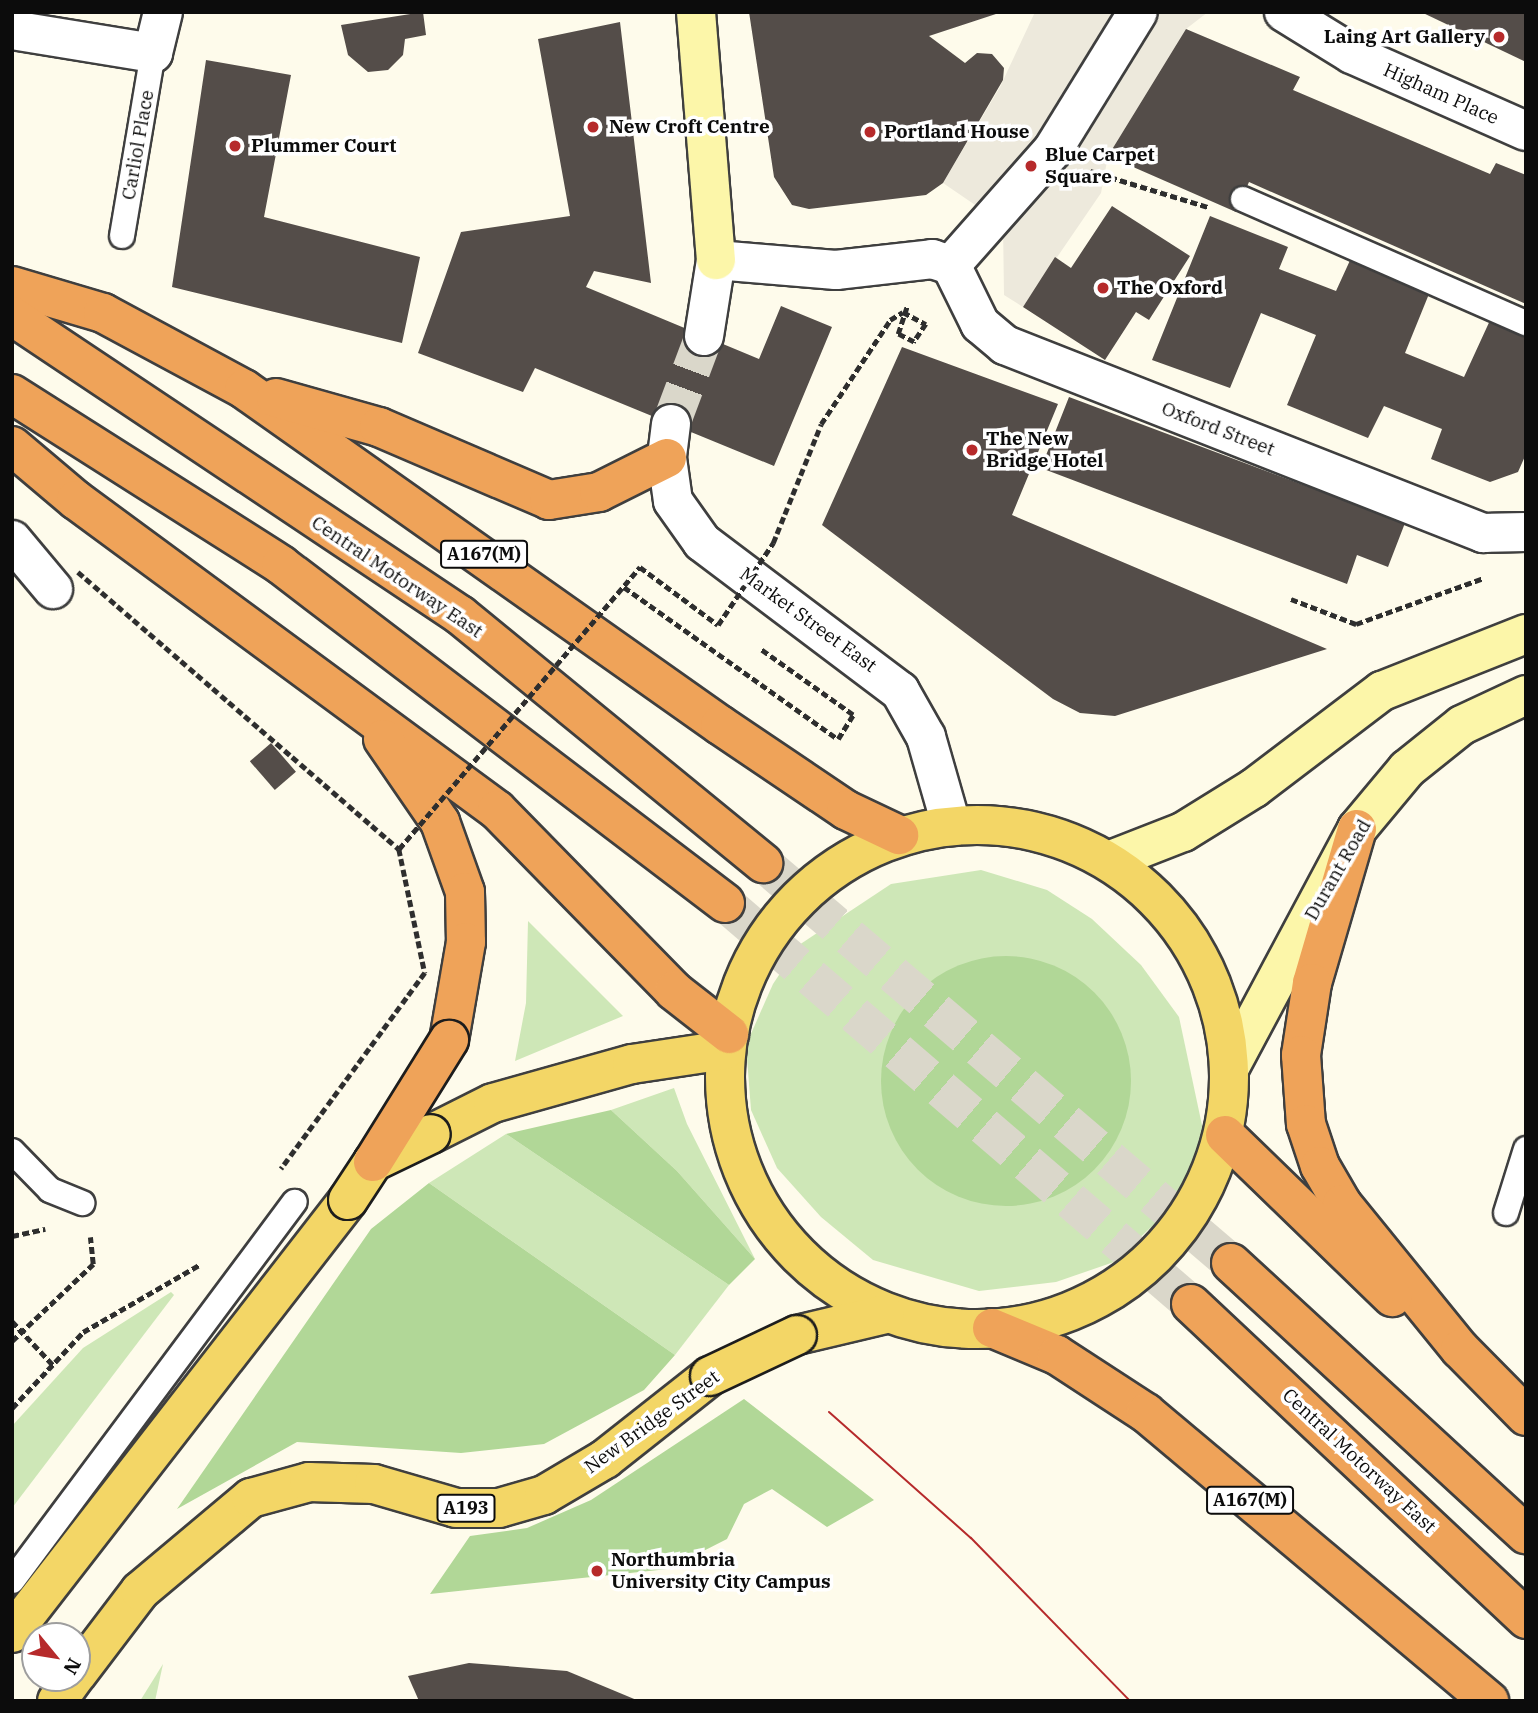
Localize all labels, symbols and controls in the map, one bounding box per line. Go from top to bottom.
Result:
place label: Laing Art Gallery [1324,26,1485,48]
marker: Laing Art Gallery [1491,29,1507,45]
street label: Higham Place [1380,58,1502,130]
street label: Carliol Place [117,88,159,202]
place label: New Croft Centre [609,116,770,138]
marker: New Croft Centre [583,117,603,137]
place label: Portland House [884,121,1029,143]
marker: Portland House [862,124,878,140]
place label: Plummer Court [251,135,396,157]
marker: Plummer Court [225,136,245,156]
place label: Blue Carpet Square [1045,144,1155,188]
marker: Blue Carpet Square [1023,158,1039,174]
place label: The Oxford [1117,277,1223,299]
marker: The Oxford [1095,280,1111,296]
street label: Oxford Street [1158,397,1278,461]
place label: The New Bridge Hotel [986,428,1103,472]
marker: The New Bridge Hotel [964,442,980,458]
street label: Central Motorway East [307,511,487,643]
road number: A167(M) [438,540,530,568]
street label: Market Street East [735,563,881,677]
street label: Durant Road [1300,816,1376,924]
street label: New Bridge Street [580,1365,724,1479]
street label: Central Motorway East [1278,1384,1440,1538]
road number: A167(M) [1204,1485,1296,1514]
road number: A193 [436,1493,496,1522]
place label: Northumbria University City Campus [611,1549,831,1593]
marker: Northumbria University City Campus [589,1563,605,1579]
north arrow [21,1622,91,1692]
text: N [58,1654,87,1679]

